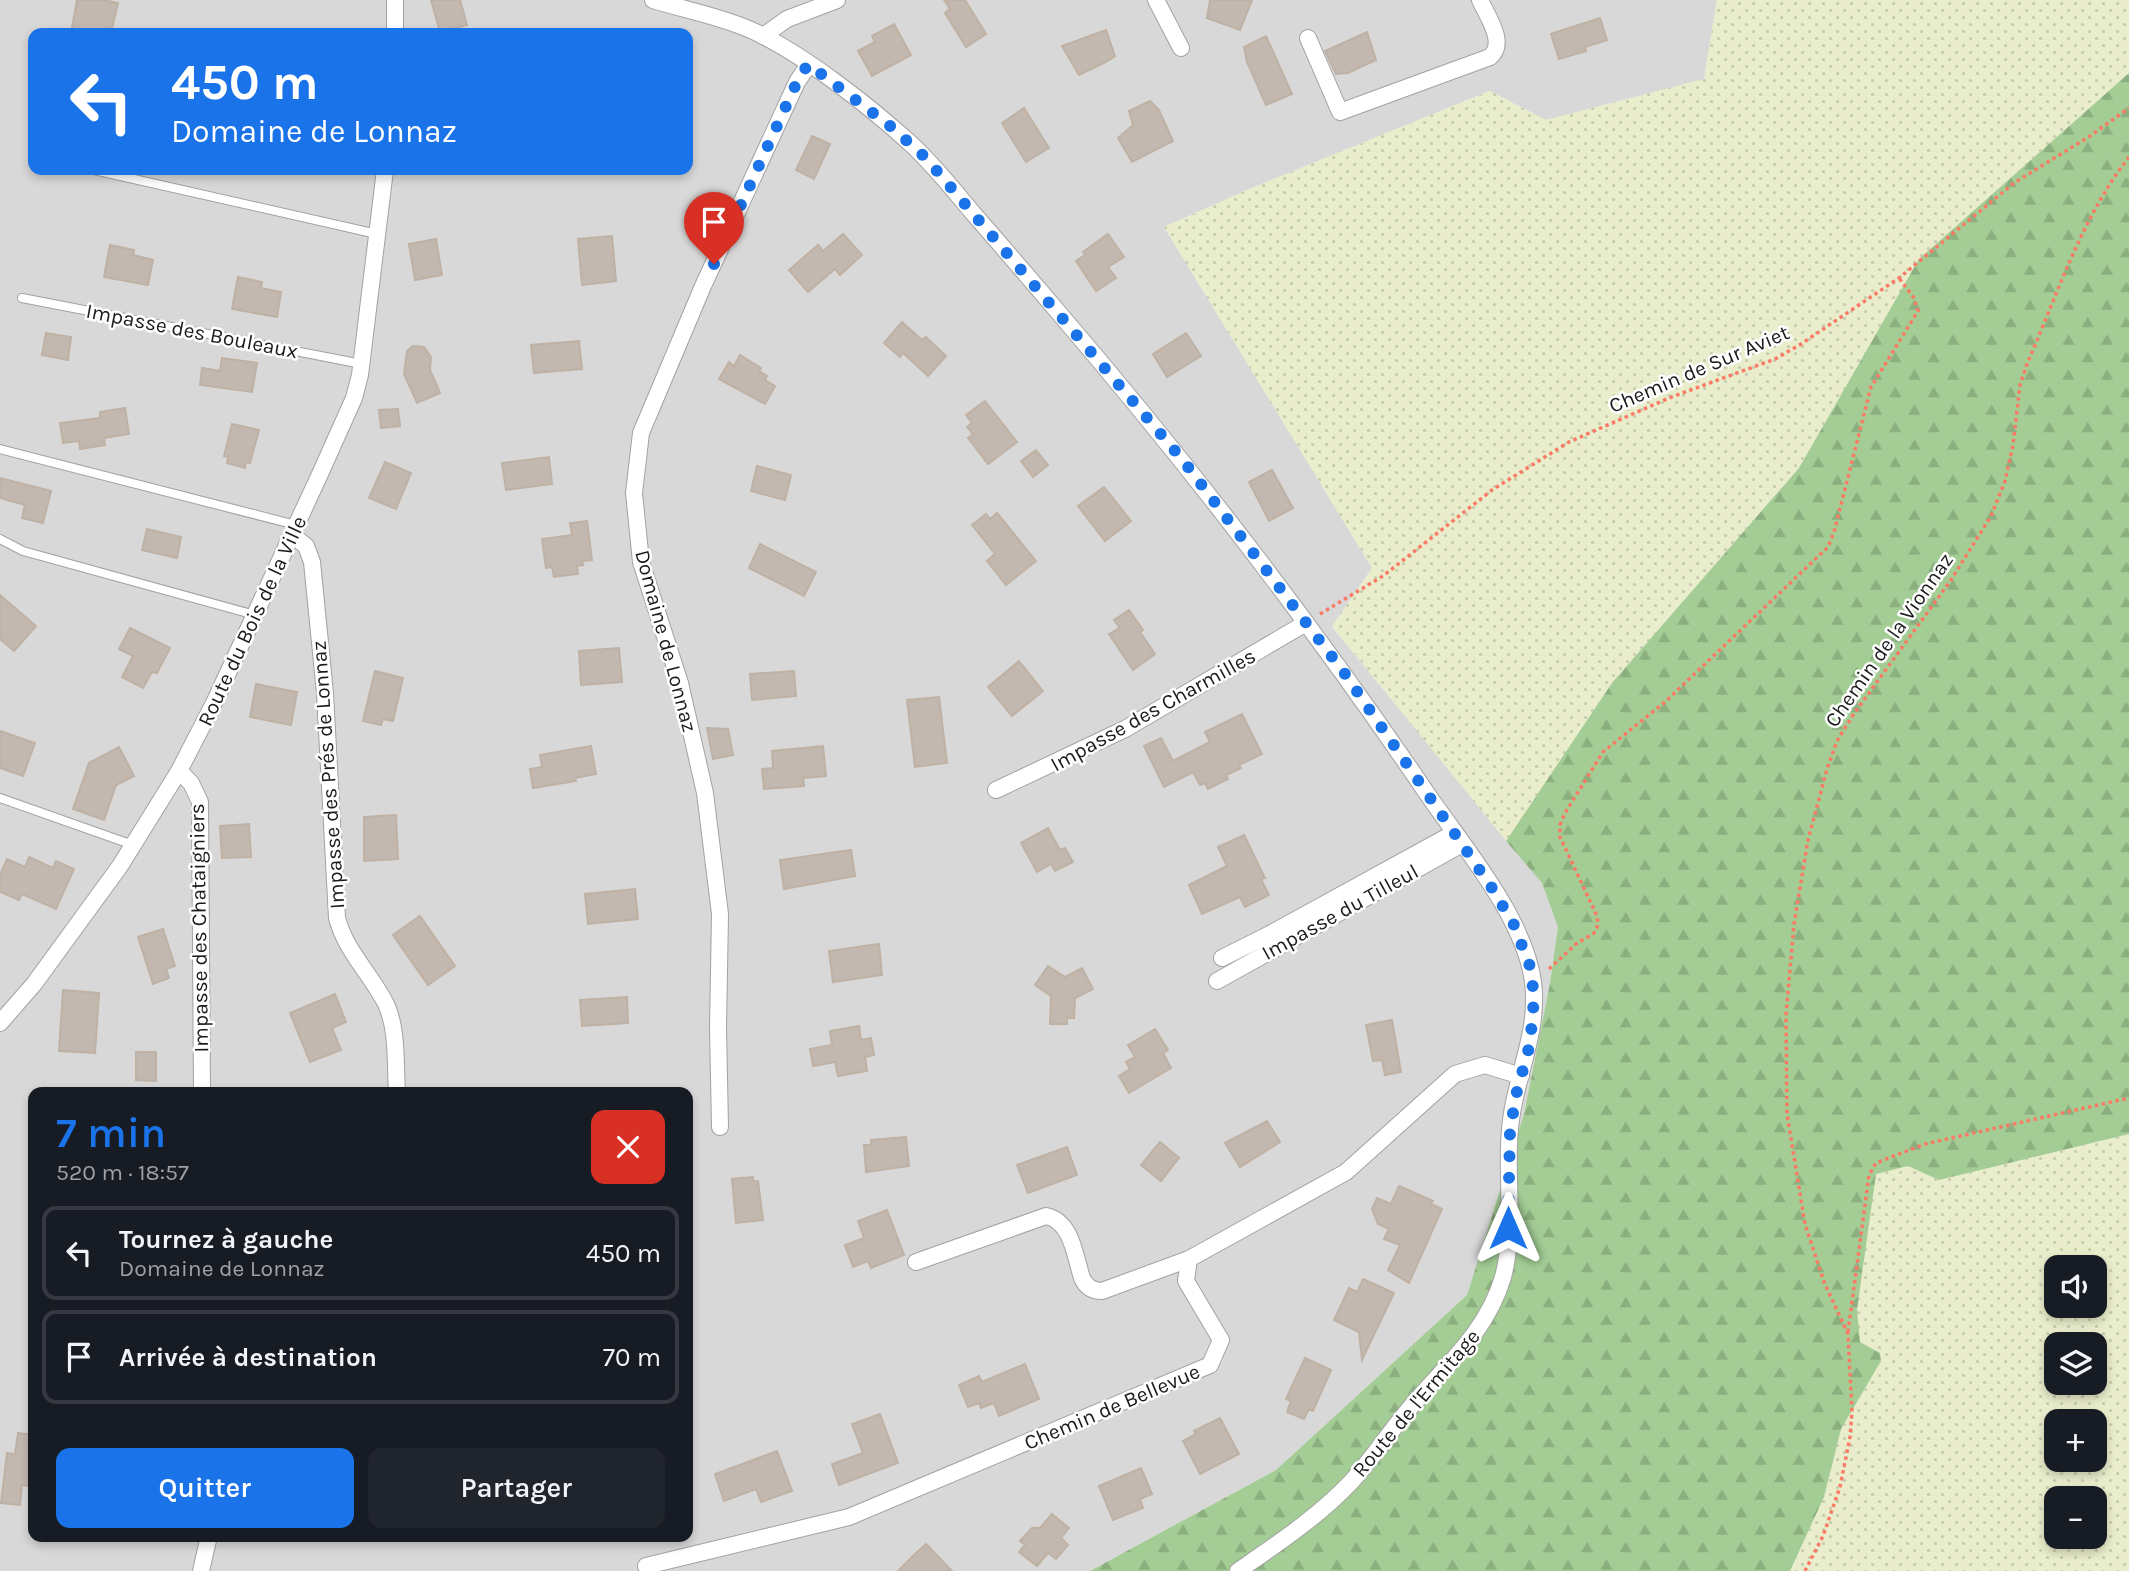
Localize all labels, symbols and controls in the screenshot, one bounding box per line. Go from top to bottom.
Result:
text: 450 m [171,54,319,111]
icon: left [56,56,147,147]
text: Domaine de Lonnaz [171,113,457,150]
pin [684,192,744,264]
icon: arrive [695,203,733,241]
street label: Impasse des Bouleaux [84,299,300,363]
street label: Chemin de Sur Aviet [1605,320,1793,418]
street label: Route du Bois de la Ville [193,512,311,730]
street label: Domaine de Lonnaz [630,547,702,735]
street label: Chemin de la Vionnaz [1820,548,1958,732]
street label: Impasse des Prés de Lonnaz [307,640,349,910]
street label: Impasse des Charmilles [1046,644,1260,776]
street label: Impasse des Chataigniers [185,803,213,1053]
street label: Impasse du Tilleul [1258,859,1422,965]
text: 7 min [56,1108,166,1158]
button: close [591,1110,665,1184]
text: 520 m · 18:57 [56,1159,189,1186]
position arrow [1471,1191,1545,1265]
text: Tournez à gauche [119,1224,333,1255]
icon: left [60,1234,98,1272]
text: 450 m [586,1238,661,1269]
text: Domaine de Lonnaz [119,1255,325,1282]
map controls [2044,1255,2107,1549]
button: sound [2044,1255,2107,1318]
street label: Route de l'Ermitage [1347,1324,1485,1482]
button: layers [2044,1332,2107,1395]
icon: arrive [60,1338,98,1376]
text: Arrivée à destination [119,1342,377,1373]
text: 70 m [603,1342,661,1373]
street label: Chemin de Bellevue [1021,1359,1203,1455]
button: + [2044,1409,2107,1472]
button: Quitter [56,1448,354,1528]
button: Partager [368,1448,665,1528]
button: − [2044,1486,2107,1549]

